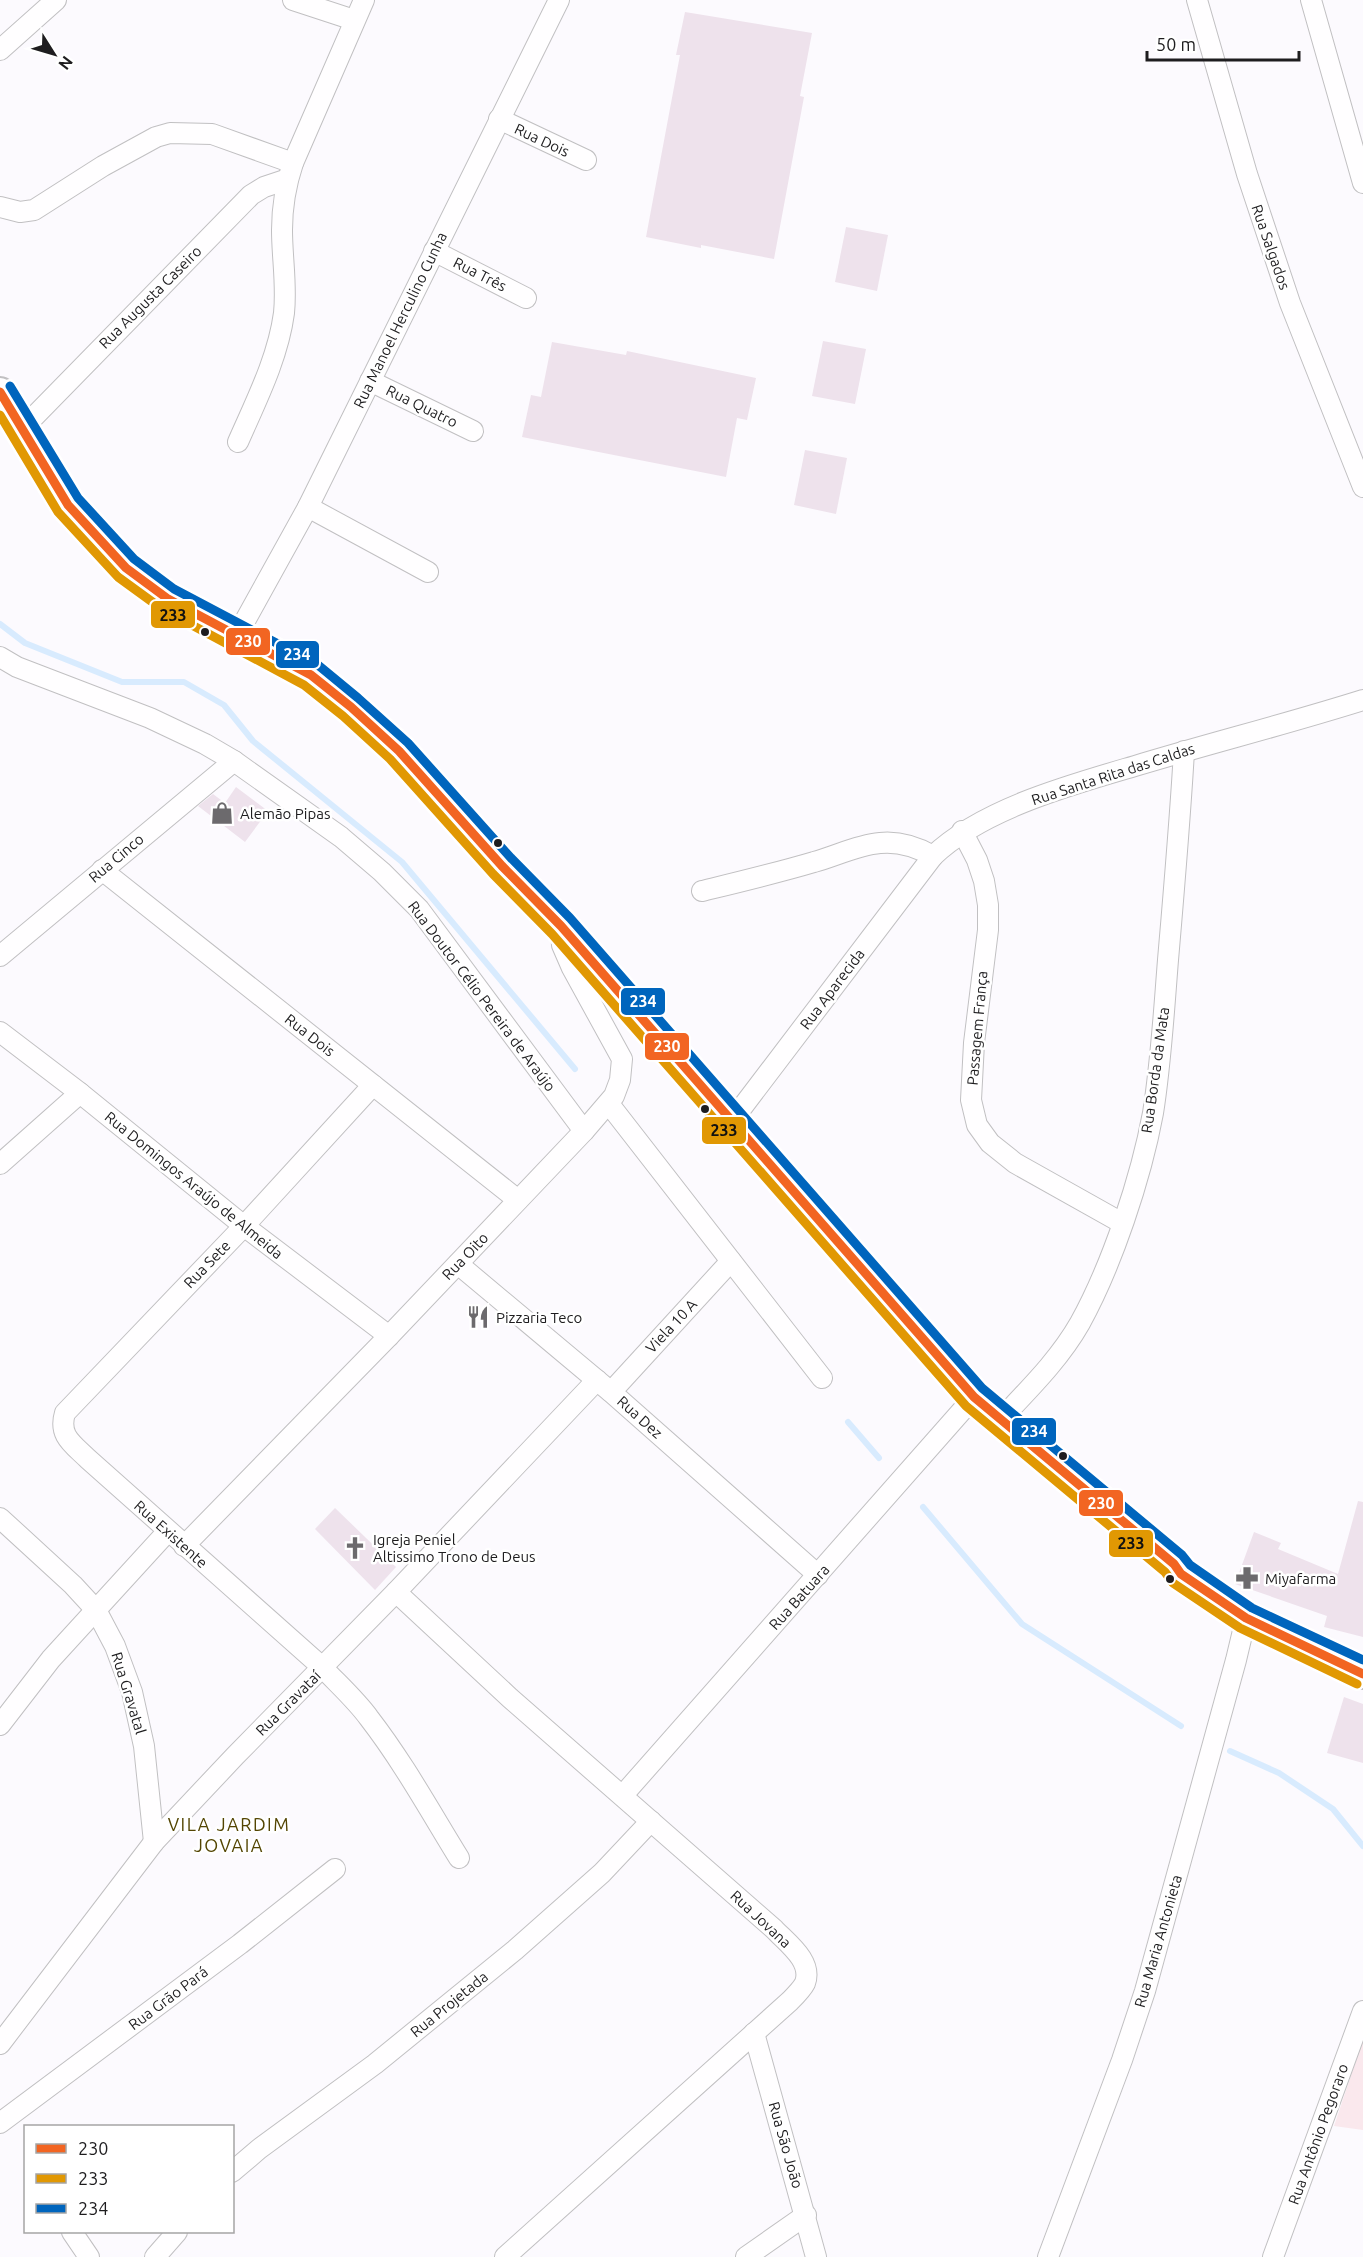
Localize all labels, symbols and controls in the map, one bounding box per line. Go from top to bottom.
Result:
north arrow [24,24,84,84]
scale bar [1147,24,1298,62]
text: 50 m [1156,34,1196,54]
text: N [55,53,77,73]
street label: Rua Dois [512,120,572,160]
street label: Rua Salgados [1248,202,1294,292]
street label: Rua Manoel Herculino Cunha [350,229,450,411]
street label: Rua Augusta Caseiro [95,242,205,352]
street label: Rua Três [451,253,509,295]
street label: Rua Quatro [384,381,460,431]
line badge: 233 [150,600,196,629]
text: 233 [159,606,187,624]
unlabelled marker [199,626,211,638]
line badge: 230 [225,627,271,656]
text: 230 [234,632,262,650]
line badge: 234 [275,640,320,669]
text: 234 [283,645,311,663]
street label: Rua Santa Rita das Caldas [1029,740,1197,808]
shop icon: Alemão Pipas [209,800,235,826]
place label: Alemão Pipas [240,805,330,822]
street label: Rua Cinco [85,830,147,886]
unlabelled marker [492,837,504,849]
street label: Rua Doutor Célio Pereira de Araújo [405,897,559,1095]
street label: Rua Aparecida [796,945,868,1033]
street label: Passagem França [964,970,990,1086]
line badge: 234 [620,987,666,1016]
text: 234 [629,992,657,1010]
street label: Rua Borda da Mata [1138,1006,1172,1134]
street label: Rua Dois [282,1010,338,1060]
line badge: 230 [644,1032,690,1061]
text: 230 [653,1037,681,1055]
unlabelled marker [699,1103,711,1115]
street label: Rua Domingos Araújo de Almeida [102,1108,286,1262]
line badge: 233 [701,1116,747,1145]
text: 233 [710,1121,738,1139]
street label: Rua Oito [438,1229,492,1283]
street label: Rua Sete [180,1237,234,1291]
street label: Viela 10 A [642,1295,700,1356]
restaurant icon: Pizzaria Teco [465,1304,491,1330]
place label: Pizzaria Teco [496,1309,582,1326]
street label: Rua Dez [614,1392,666,1442]
line badge: 234 [1011,1417,1057,1446]
text: 234 [1020,1422,1048,1440]
unlabelled marker [1057,1450,1069,1462]
line badge: 230 [1078,1489,1124,1517]
text: 230 [1087,1494,1115,1512]
street label: Rua Existente [131,1497,211,1571]
line badge: 233 [1108,1529,1154,1558]
place label: Igreja Peniel Altissimo Trono de Deus [373,1531,536,1565]
text: 233 [1117,1534,1145,1552]
church icon: Igreja Peniel Altissimo Trono de Deus [342,1535,368,1561]
street label: Rua Batuara [765,1561,833,1633]
pharmacy icon: Miyafarma [1234,1565,1260,1591]
place label: Miyafarma [1265,1570,1336,1587]
unlabelled marker [1164,1573,1176,1585]
street label: Rua Gravatal [108,1650,150,1736]
street label: Rua Gravataí [252,1667,324,1739]
district label: VILA JARDIM JOVAIA [168,1814,290,1855]
street label: Rua Maria Antonieta [1131,1873,1185,2009]
street label: Rua Jovana [727,1887,795,1951]
street label: Rua Grão Pará [125,1963,211,2033]
street label: Rua Projetada [407,1968,491,2040]
street label: Rua Antônio Pegoraro [1285,2061,1351,2207]
street label: Rua São João [765,2100,807,2190]
legend [24,2125,234,2233]
text: 230 [78,2138,108,2158]
text: 233 [78,2168,108,2188]
text: 234 [78,2198,108,2218]

